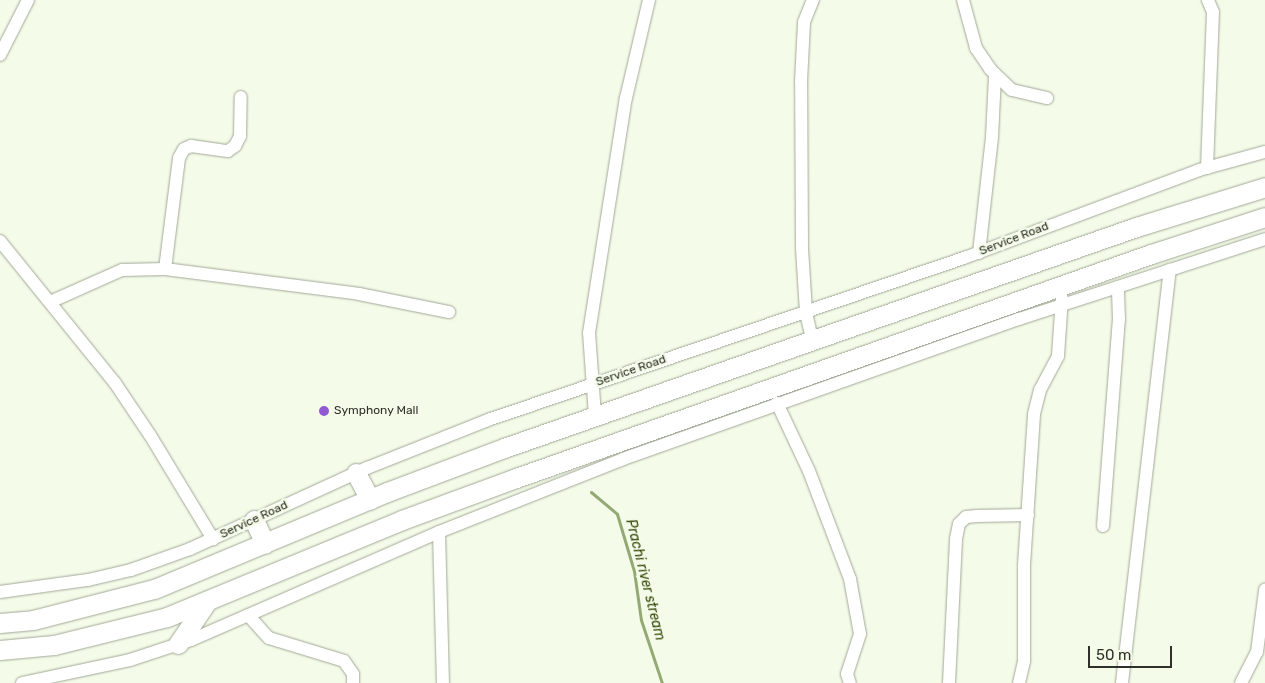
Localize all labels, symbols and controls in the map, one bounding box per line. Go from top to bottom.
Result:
street label: Service Road [977,219,1051,259]
street label: Service Road [594,352,668,390]
place label: Symphony Mall [334,404,419,418]
marker: Symphony Mall [318,405,330,417]
street label: Service Road [218,498,290,542]
water label: Prachi river stream [622,517,668,643]
scale bar [1090,636,1174,668]
text: 50 m [1096,646,1131,664]

